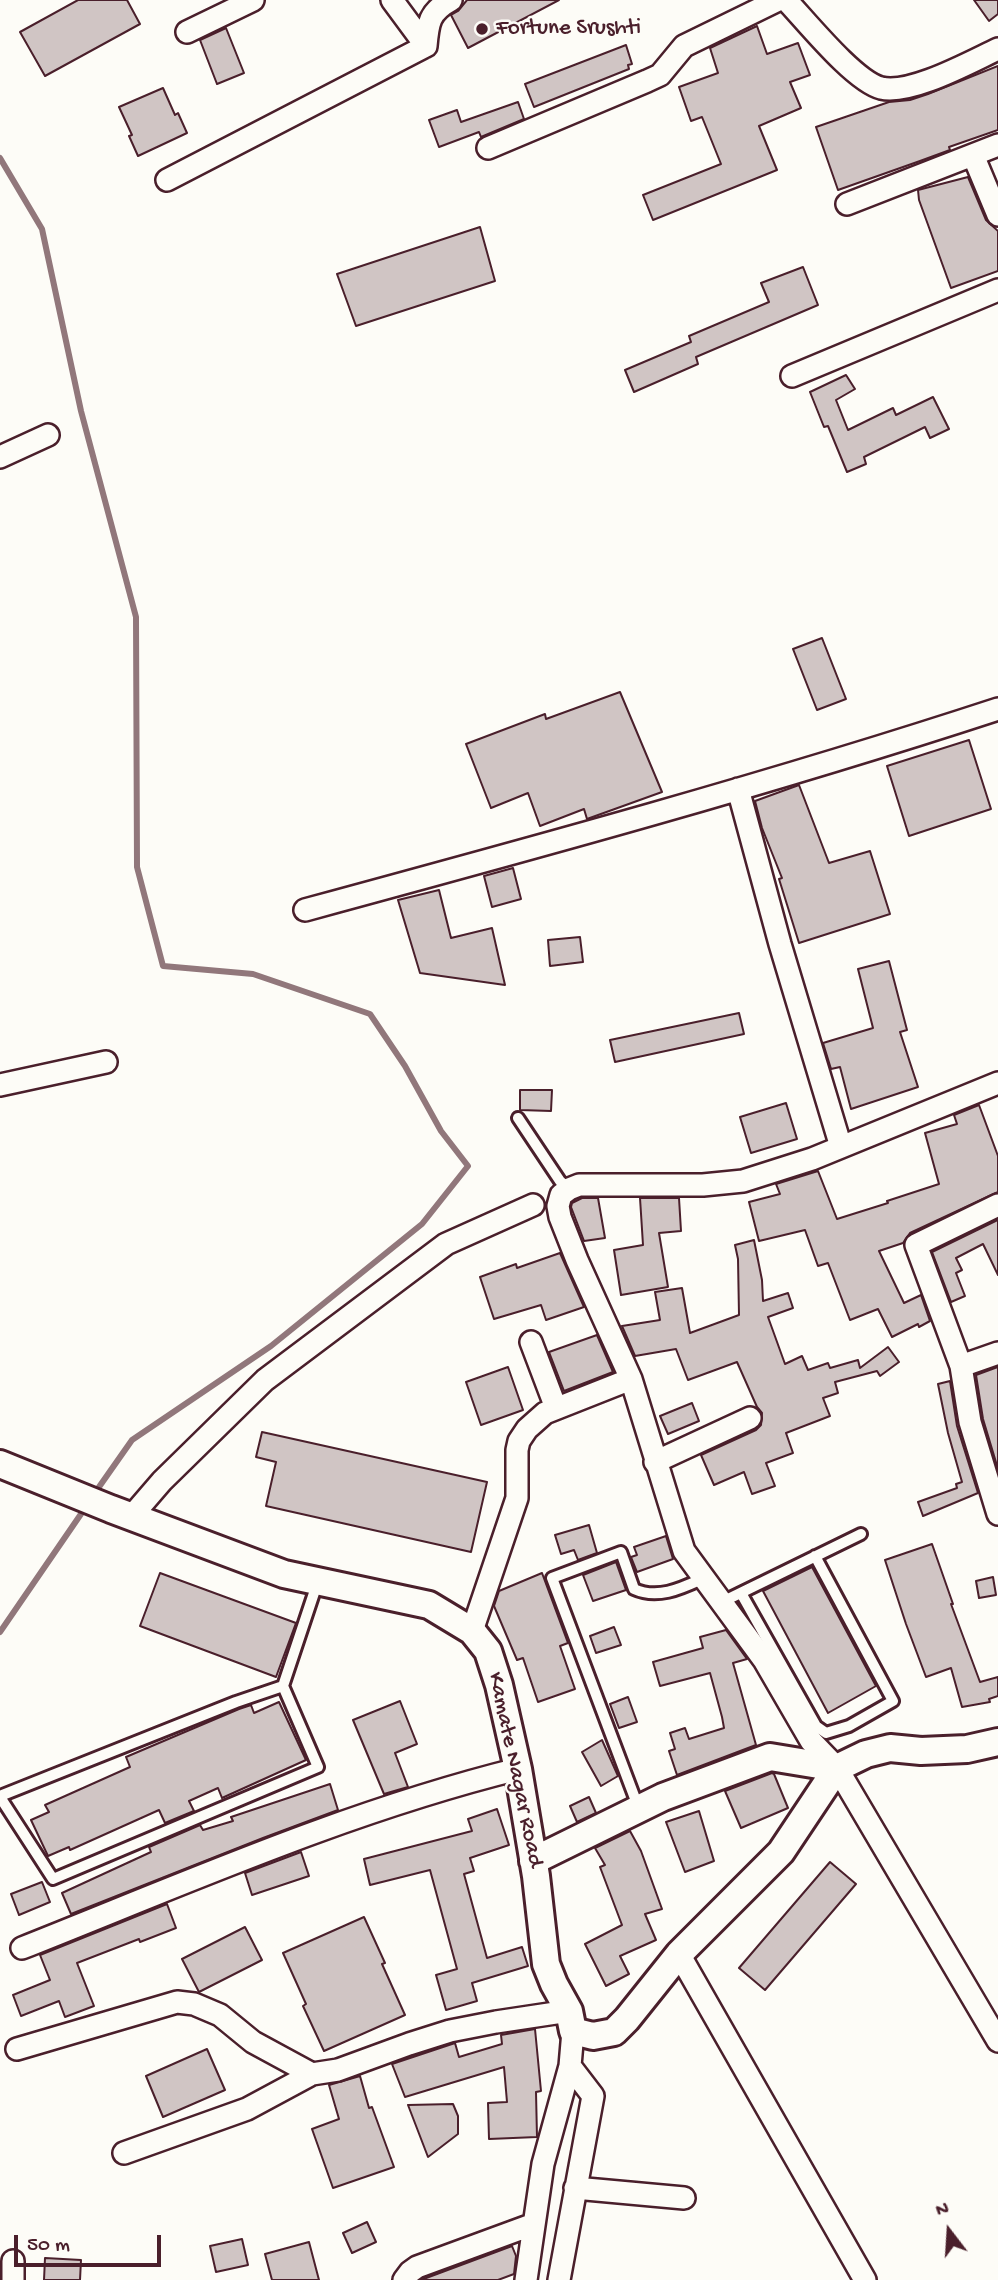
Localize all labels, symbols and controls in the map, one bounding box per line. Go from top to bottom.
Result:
place label: Fortune Srushti [496,15,641,43]
marker: Fortune Srushti [474,21,490,37]
street label: Kamate Nagar Road [480,1670,548,1870]
north arrow [914,2196,984,2266]
text: N [933,2198,952,2223]
scale bar [18,2220,164,2264]
text: 50 m [27,2234,70,2259]

